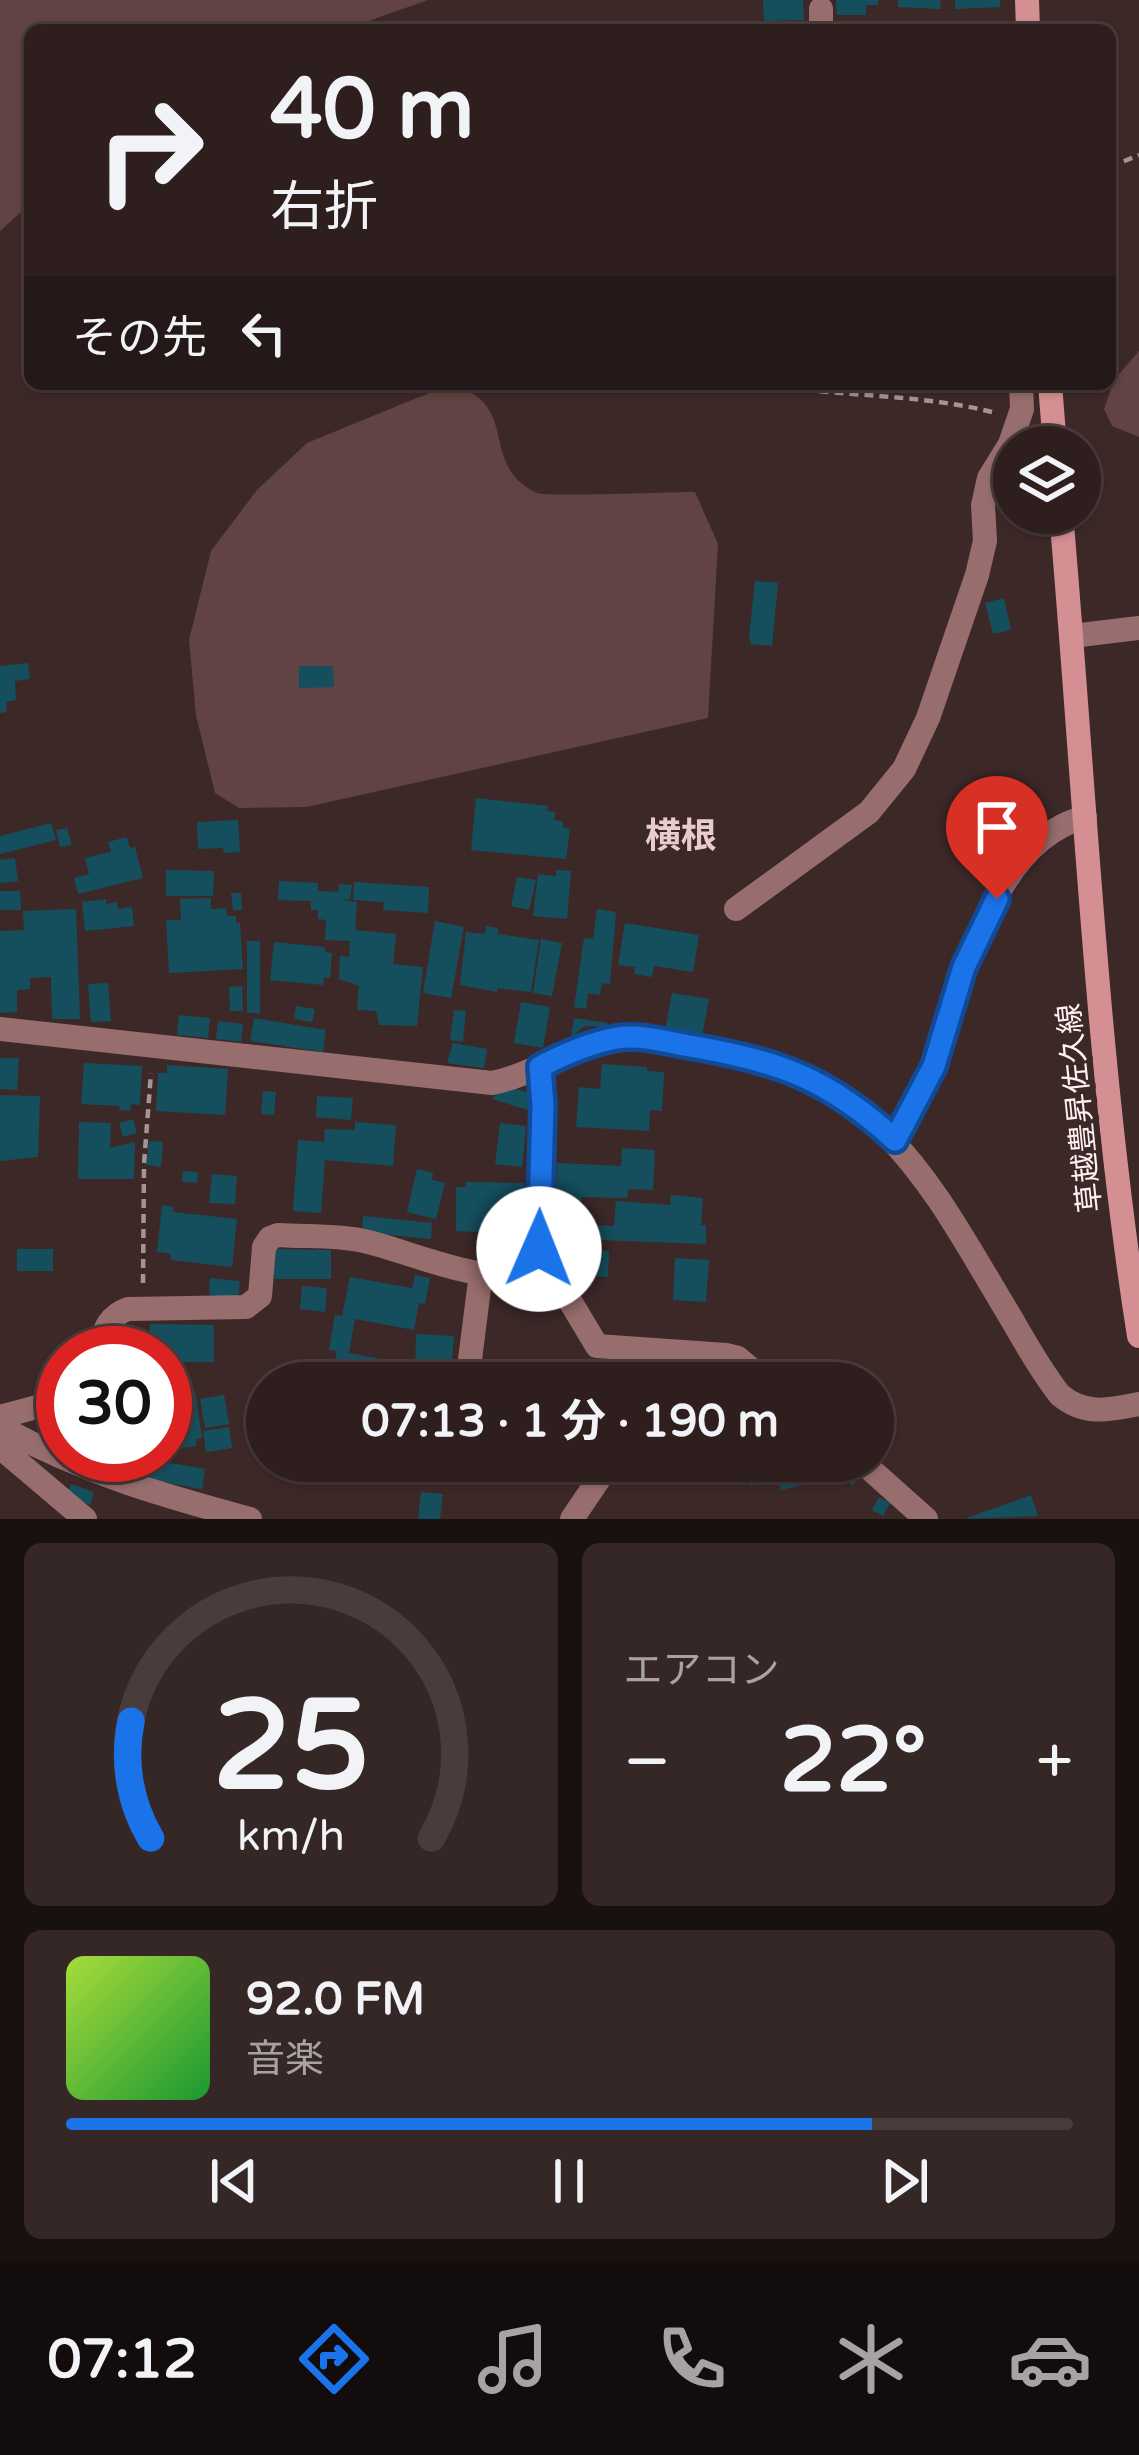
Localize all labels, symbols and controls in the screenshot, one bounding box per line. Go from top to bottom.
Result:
text: 40 m [270,60,474,161]
icon: right [72,72,228,228]
text: 右折 [270,175,378,240]
icon: left [231,300,297,366]
text: その先 [72,312,207,366]
map controls [993,426,1101,534]
button: layers [993,426,1101,534]
pin [946,776,1048,899]
icon: arrive [964,794,1030,860]
district label: 横根 [645,815,717,858]
street label: 草越豊昇佐久線 [1051,1002,1109,1214]
position arrow [476,1186,602,1312]
speed limit sign: 30 [36,1326,192,1482]
text: 07:13 · 1 分 · 190 m [361,1395,779,1449]
text: エアコン [624,1647,780,1694]
text: 25 [212,1672,369,1823]
text: 22° [780,1707,927,1816]
text: − [624,1722,671,1802]
text: + [1036,1722,1073,1802]
text: km/h [237,1810,345,1861]
text: 92.0 FM [246,1973,425,2027]
text: 音楽 [246,2036,324,2083]
icon: previous [201,2148,267,2214]
icon: pause [536,2148,602,2214]
icon: next [872,2148,938,2214]
icon: directions [292,2317,376,2401]
icon: music [471,2317,555,2401]
icon: phone [650,2317,734,2401]
icon: climate [829,2317,913,2401]
icon: car [1008,2317,1092,2401]
text: 07:12 [47,2327,197,2392]

